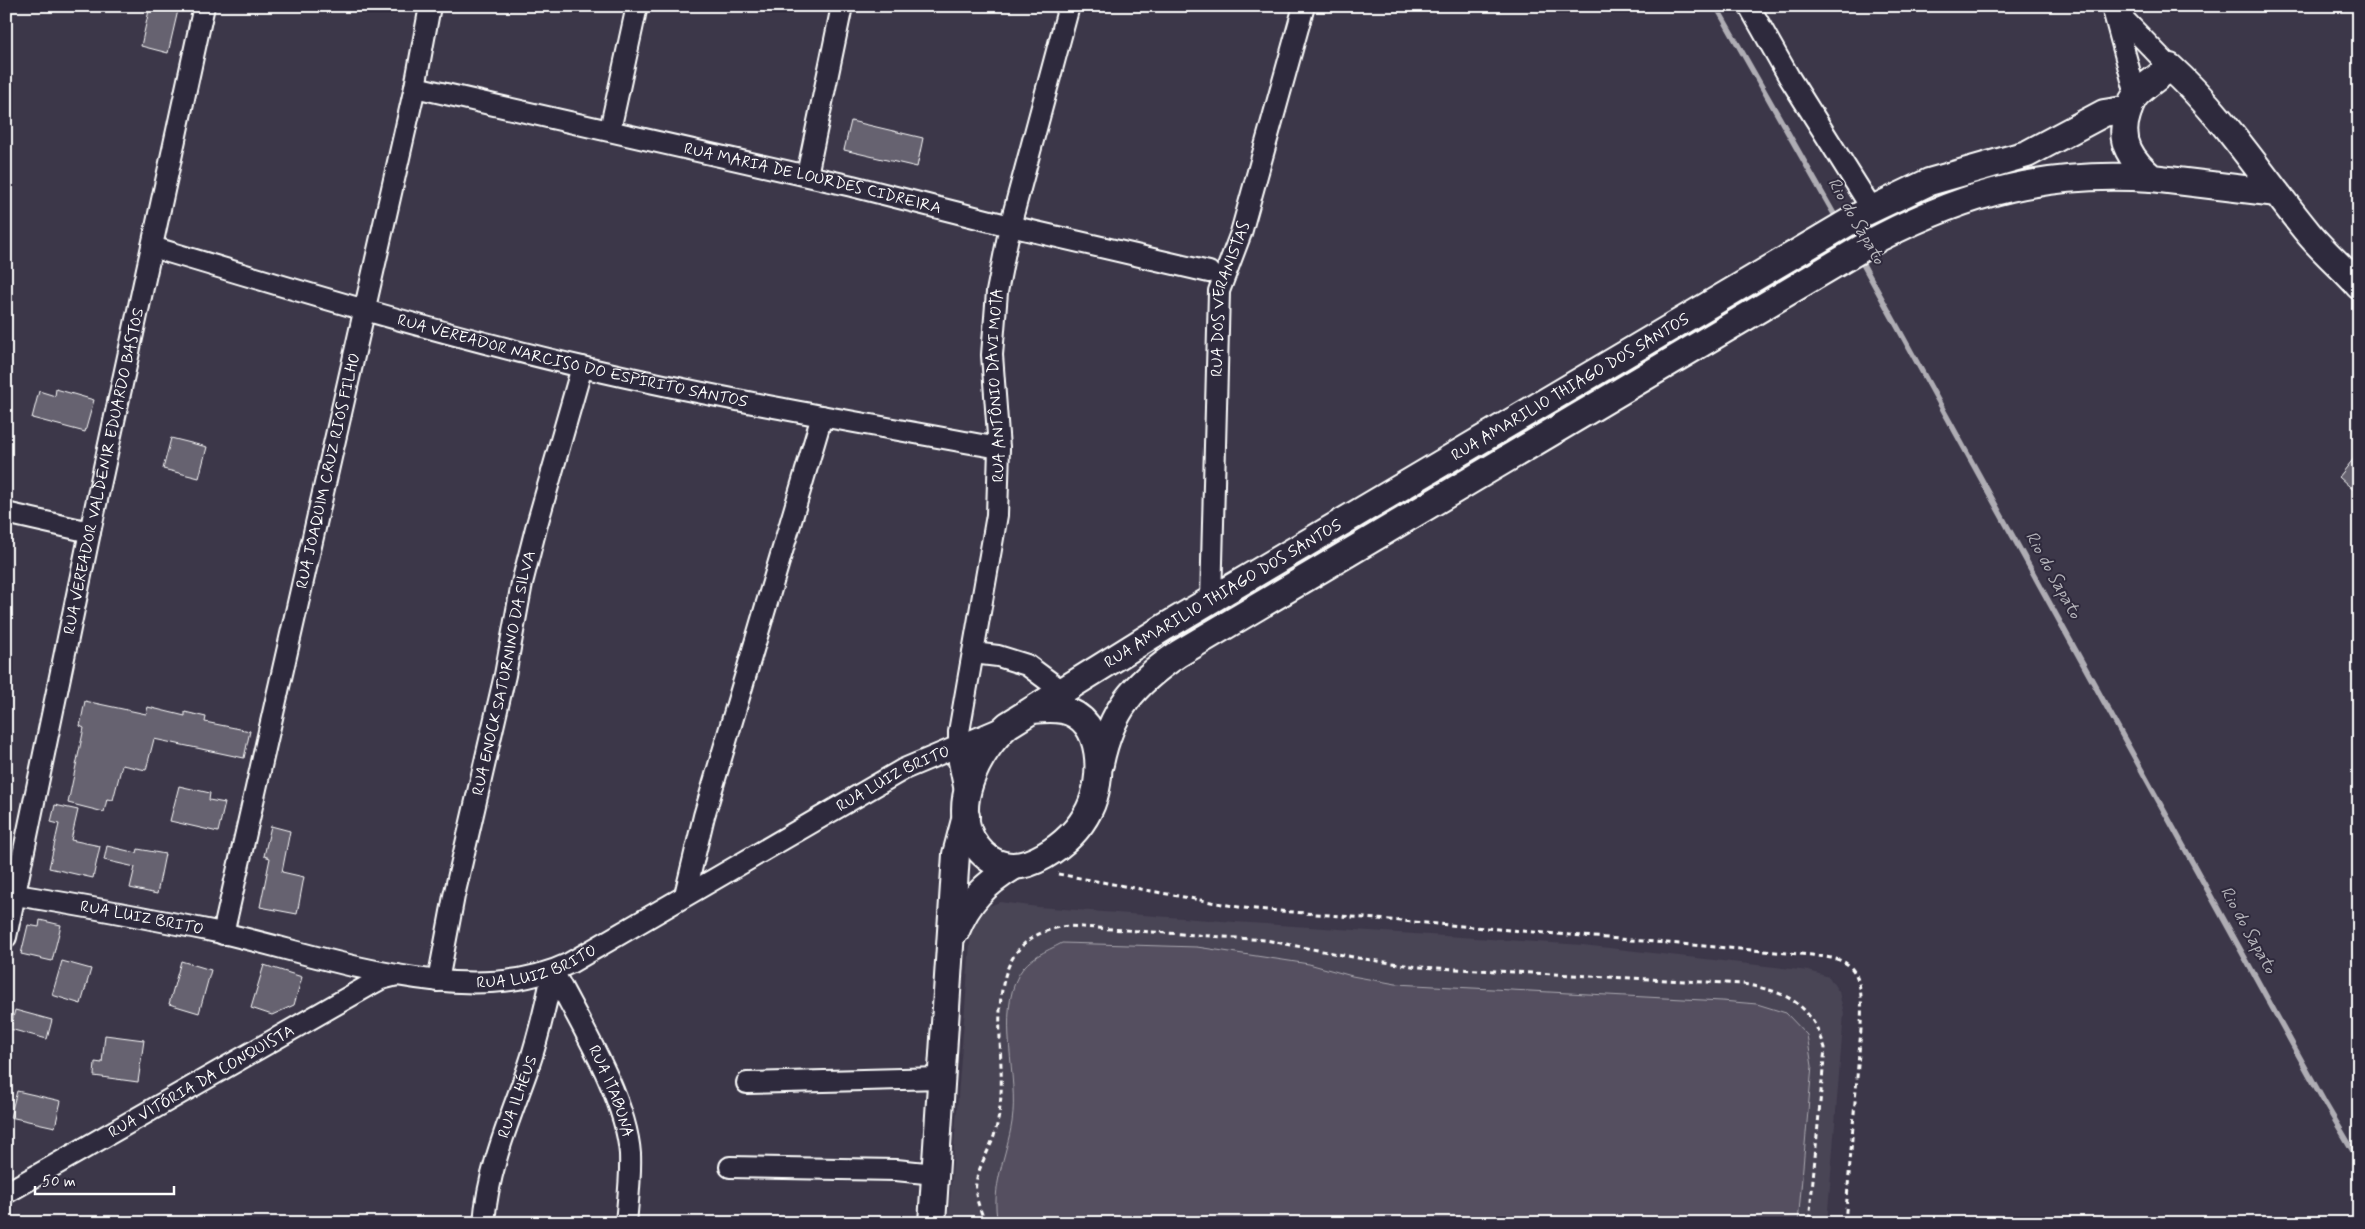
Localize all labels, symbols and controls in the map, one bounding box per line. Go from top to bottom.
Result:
street label: RUA MARIA DE LOURDES CIDREIRA [682,138,944,219]
water label: Rio do Sapato [1822,173,1891,270]
street label: RUA DOS VERANISTAS [1206,219,1254,377]
street label: RUA ANTÔNIO DAVI MOTA [981,287,1009,483]
street label: RUA VEREADOR VALDENIR EDUARDO BASTOS [59,306,149,636]
street label: RUA AMARILIO THIAGO DOS SANTOS [1447,308,1693,466]
street label: RUA VEREADOR NARCISO DO ESPÍRITO SANTOS [395,309,750,412]
street label: RUA JOAQUIM CRUZ RIOS FILHO [291,351,365,591]
street label: RUA AMARILIO THIAGO DOS SANTOS [1100,514,1345,673]
water label: Rio do Sapato [2019,527,2087,624]
street label: RUA ENOCK SATURNINO DA SILVA [467,548,540,797]
street label: RUA LUIZ BRITO [832,740,953,817]
water label: Rio do Sapato [2214,882,2282,979]
street label: RUA LUIZ BRITO [79,896,206,940]
street label: RUA LUIZ BRITO [476,939,600,993]
street label: RUA VITÓRIA DA CONQUISTA [105,1020,298,1143]
street label: RUA ITABUNA [584,1042,638,1139]
street label: RUA ILHÉUS [493,1053,542,1141]
scale bar [35,1164,174,1196]
text: 50 m [42,1172,76,1192]

